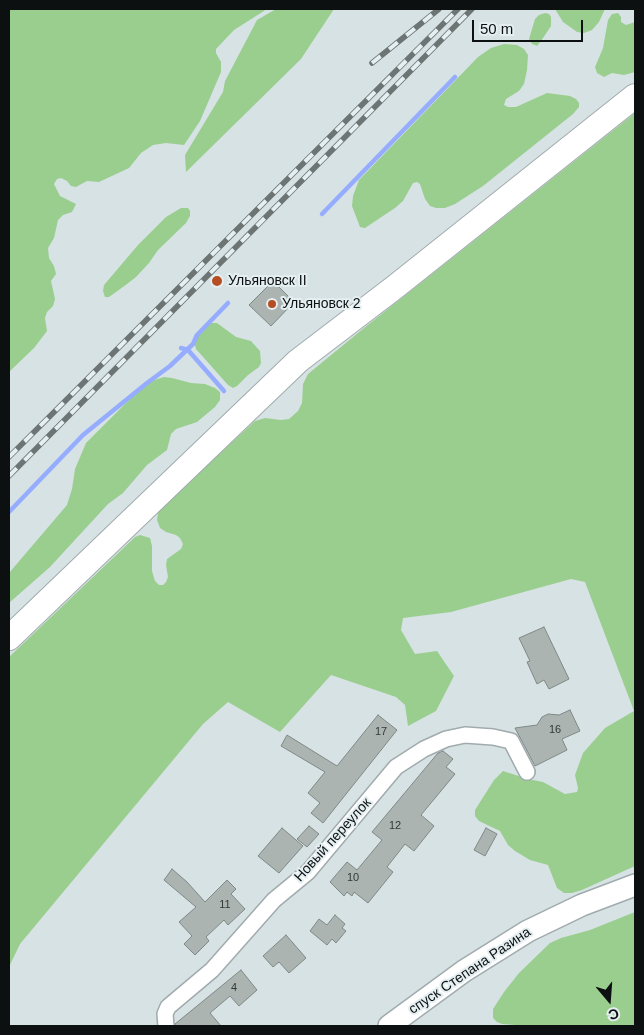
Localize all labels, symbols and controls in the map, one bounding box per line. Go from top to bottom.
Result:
scale bar [474,10,585,42]
text: 50 m [480,20,513,37]
place label: Ульяновск II [228,273,307,289]
marker: Ульяновск II [210,274,224,288]
place label: Ульяновск 2 [282,296,361,312]
marker: Ульяновск 2 [266,298,278,310]
house number: 16 [549,723,561,737]
house number: 17 [375,725,387,739]
street label: Новый переулок [291,795,375,885]
house number: 12 [389,819,401,833]
house number: 10 [347,871,359,885]
house number: 11 [219,898,231,912]
street label: спуск Степана Разина [406,924,534,1018]
north arrow [584,975,634,1025]
house number: 4 [231,981,237,995]
text: С [606,1005,621,1023]

